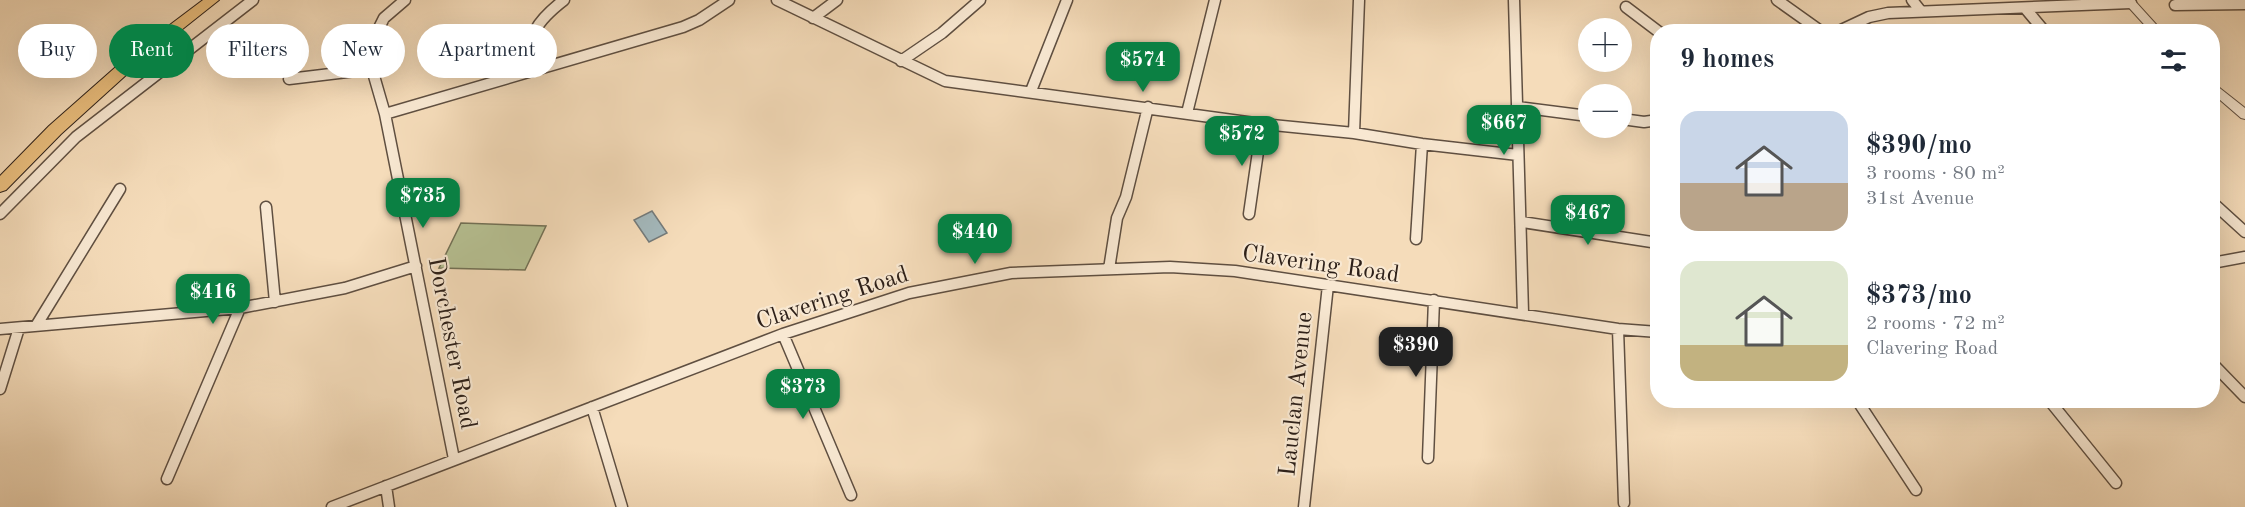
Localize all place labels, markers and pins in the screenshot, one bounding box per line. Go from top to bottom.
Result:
pin: $574 [1107,42,1179,93]
pin: $667 [1468,105,1540,156]
pin: $572 [1206,116,1278,167]
pin: $735 [387,178,459,229]
pin: $467 [1552,195,1624,246]
pin: $440 [939,214,1011,265]
pin: $416 [177,274,249,325]
pin: $390 [1380,327,1452,378]
pin: $373 [767,369,839,420]

